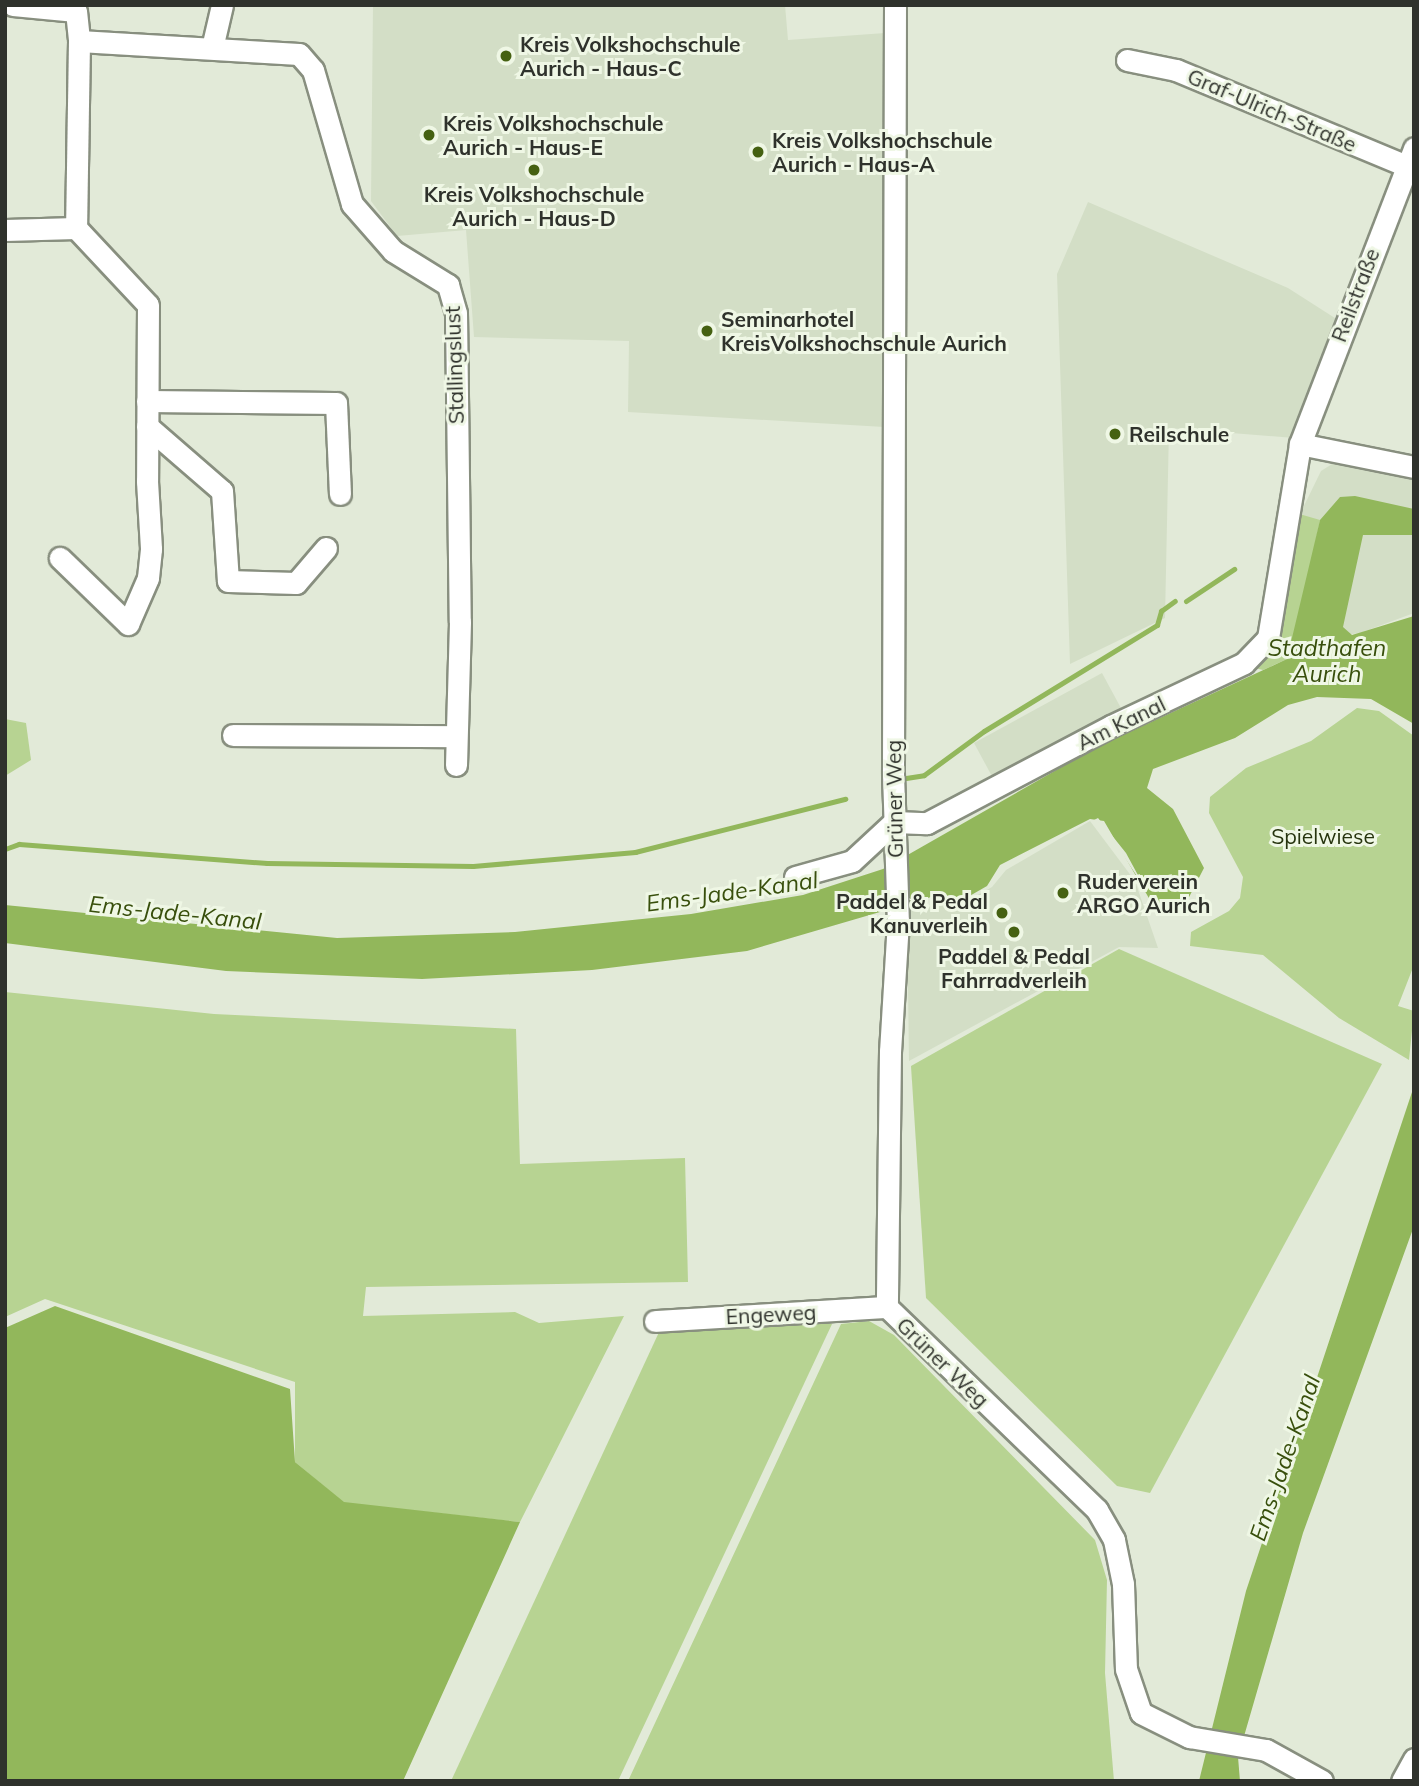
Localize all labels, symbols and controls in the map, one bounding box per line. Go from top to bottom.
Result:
place label: Kreis Volkshochschule Aurich - Haus-C [520,31,741,81]
marker: Kreis Volkshochschule Aurich - Haus-C [498,48,514,64]
street label: Graf-Ulrich-Straße [1184,63,1360,157]
place label: Kreis Volkshochschule Aurich - Haus-E [443,110,664,160]
marker: Kreis Volkshochschule Aurich - Haus-E [421,127,437,143]
place label: Kreis Volkshochschule Aurich - Haus-A [772,127,993,177]
marker: Kreis Volkshochschule Aurich - Haus-A [750,144,766,160]
marker: Kreis Volkshochschule Aurich - Haus-D [526,162,542,178]
place label: Kreis Volkshochschule Aurich - Haus-D [424,181,644,231]
street label: Reilstraße [1326,245,1384,345]
street label: Stallingslust [439,306,469,424]
place label: Seminarhotel KreisVolkshochschule Aurich [721,306,1007,356]
marker: Seminarhotel KreisVolkshochschule Aurich [699,323,715,339]
place label: Reilschule [1129,421,1229,447]
marker: Reilschule [1107,426,1123,442]
water label: Stadthafen Aurich [1268,634,1386,688]
street label: Am Kanal [1073,691,1169,755]
street label: Grüner Weg [880,740,908,858]
park label: Spielwiese [1271,823,1375,849]
water label: Ems-Jade-Kanal [644,866,820,918]
place label: Ruderverein ARGO Aurich [1077,868,1210,918]
marker: Ruderverein ARGO Aurich [1055,885,1071,901]
place label: Paddel & Pedal Kanuverleih [836,888,988,938]
water label: Ems-Jade-Kanal [87,890,263,936]
marker: Paddel & Pedal Kanuverleih [994,905,1010,921]
marker: Paddel & Pedal Fahrradverleih [1006,924,1022,940]
place label: Paddel & Pedal Fahrradverleih [938,943,1090,993]
street label: Engeweg [725,1299,817,1329]
street label: Grüner Weg [892,1312,994,1412]
water label: Ems-Jade-Kanal [1244,1372,1326,1544]

